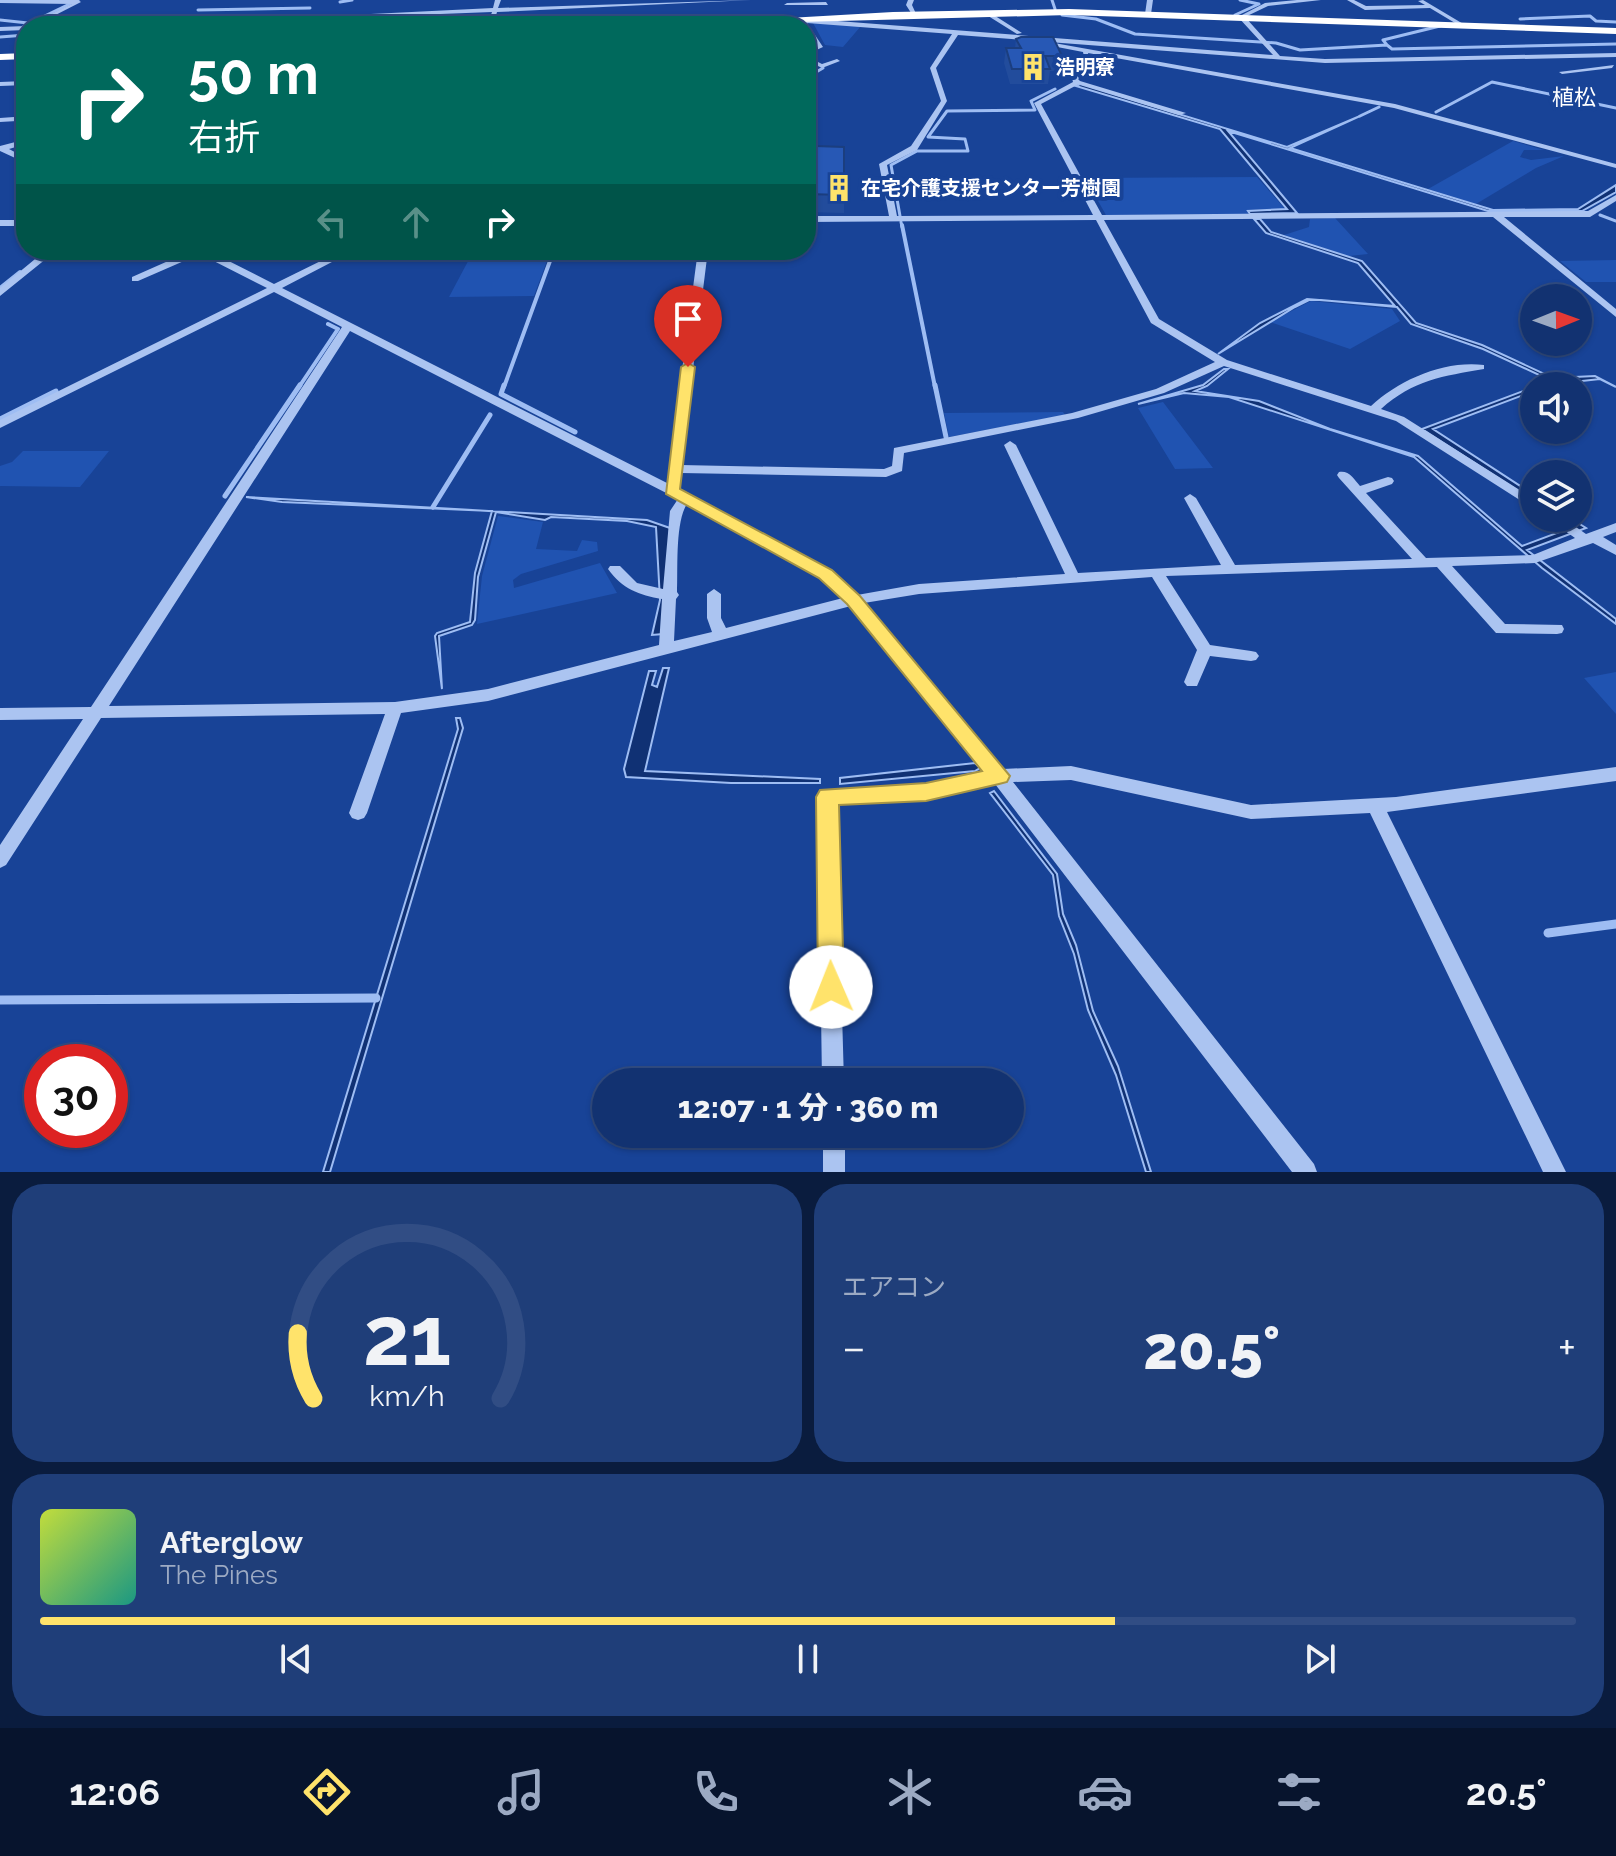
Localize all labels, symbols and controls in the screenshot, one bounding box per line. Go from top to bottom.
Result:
text: 50 m [188,41,319,107]
icon: right [56,48,160,152]
building icon: 浩明寮 [1018,52,1048,82]
place label: 浩明寮 [1055,55,1115,79]
district label: 植松 [1552,84,1596,110]
text: 右折 [188,116,260,158]
building icon: 在宅介護支援センター芳樹園 [824,173,854,203]
place label: 在宅介護支援センター芳樹園 [861,176,1121,200]
icon: left [310,200,354,244]
icon: ahead [394,200,438,244]
icon: right [478,200,522,244]
north arrow [1520,284,1592,356]
map controls [1520,284,1592,532]
pin [654,285,722,367]
icon: arrive [666,297,710,341]
button: sound [1520,372,1592,444]
button: layers [1520,460,1592,532]
position arrow [789,945,873,1029]
speed limit sign: 30 [24,1044,128,1148]
text: 12:07 · 1 分 · 360 m [678,1090,938,1125]
text: エアコン [842,1272,946,1302]
text: 21 [363,1287,451,1384]
text: 20.5° [1143,1313,1280,1383]
text: − [842,1322,866,1373]
text: + [1558,1322,1576,1373]
text: km/h [369,1379,445,1413]
text: Afterglow [160,1525,303,1560]
text: The Pines [160,1560,278,1590]
icon: previous [274,1637,318,1681]
icon: pause [786,1637,830,1681]
icon: next [1298,1637,1342,1681]
icon: directions [299,1764,355,1820]
icon: music [493,1764,549,1820]
icon: phone [688,1764,744,1820]
icon: climate [882,1764,938,1820]
icon: car [1077,1764,1133,1820]
icon: filters [1271,1764,1327,1820]
text: 12:06 [69,1771,160,1813]
text: 20.5° [1466,1771,1547,1813]

